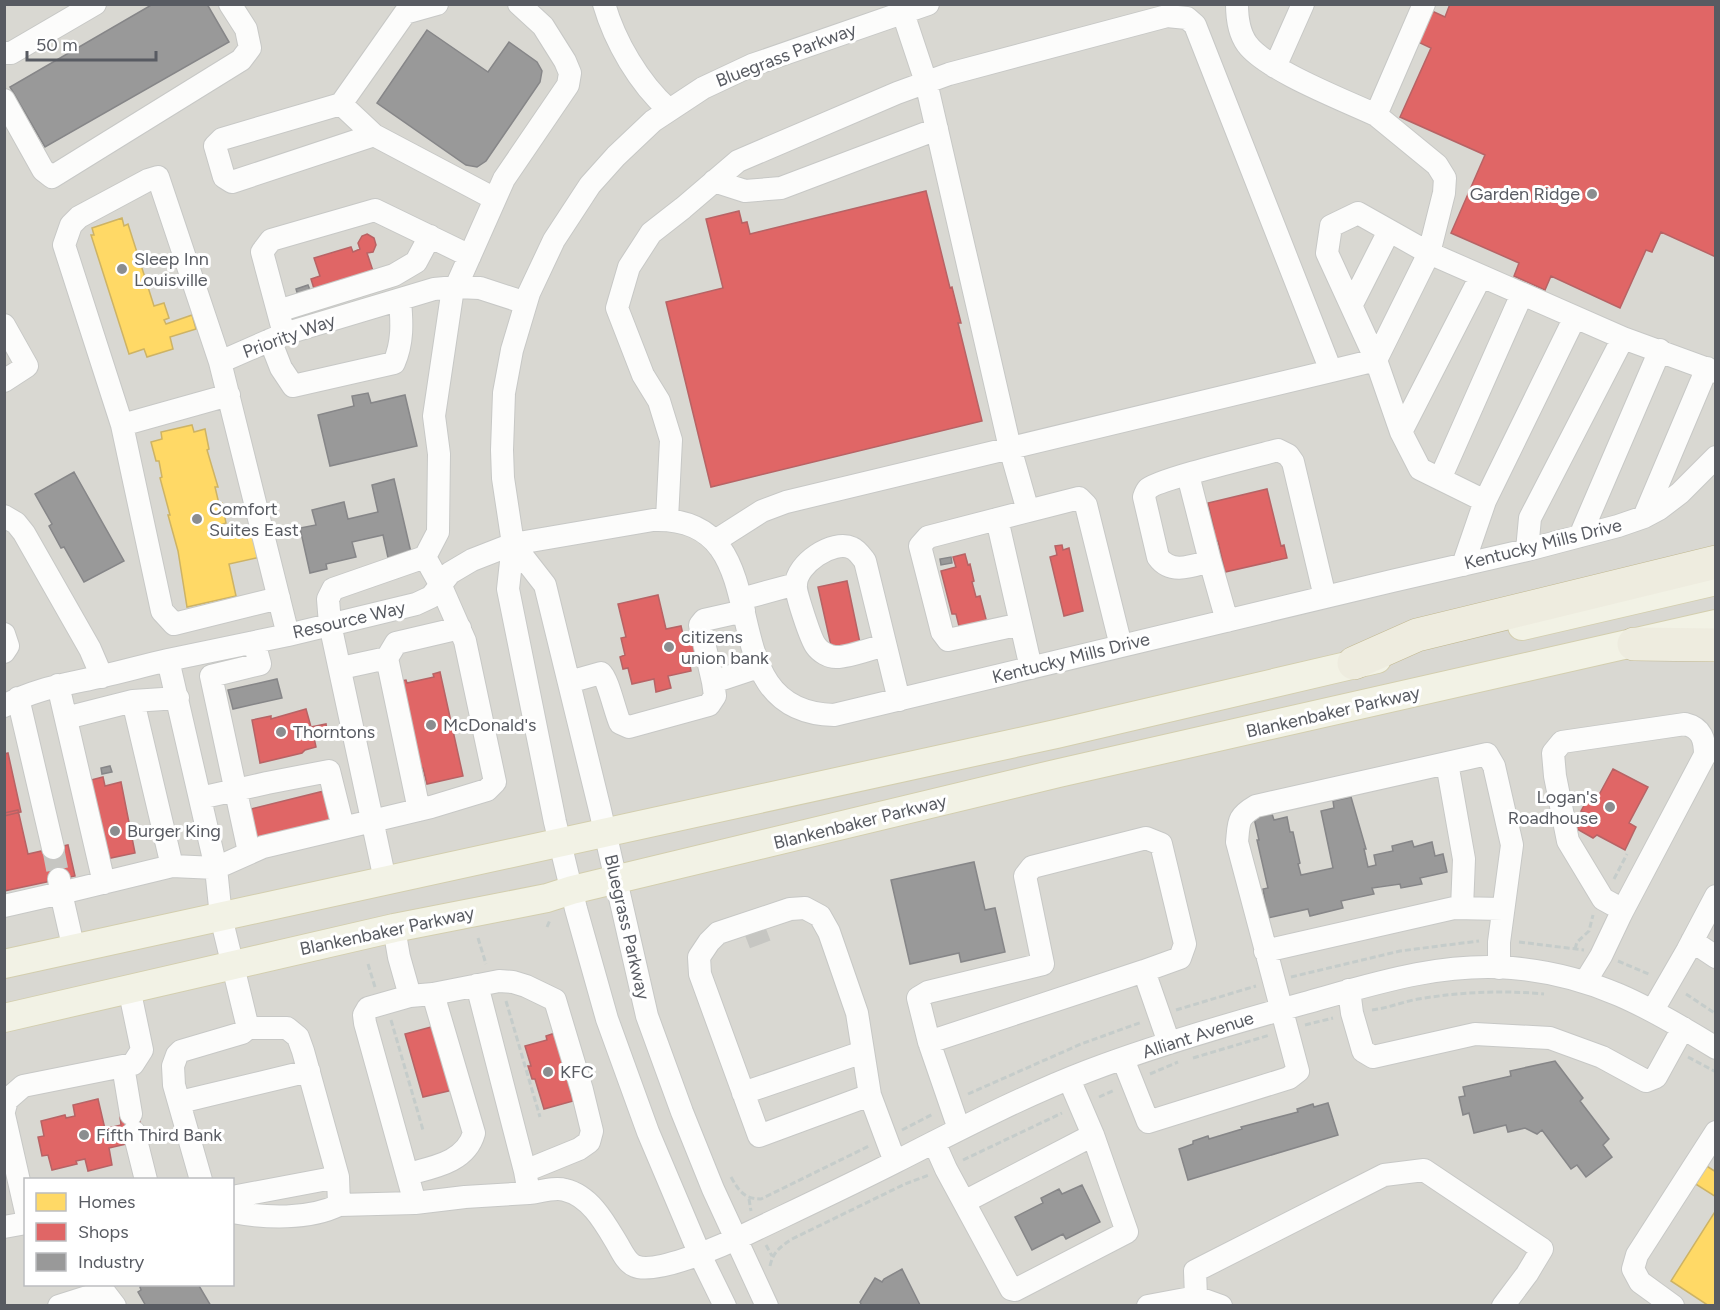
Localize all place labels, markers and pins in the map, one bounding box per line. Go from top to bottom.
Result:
place label: Garden Ridge [1470,183,1580,205]
marker: Garden Ridge [1585,187,1599,201]
place label: Sleep Inn Louisville [134,248,209,291]
marker: Sleep Inn Louisville [115,262,129,276]
place label: Comfort Suites East [209,498,299,541]
marker: Comfort Suites East [190,512,204,526]
place label: citizens union bank [681,626,769,669]
marker: citizens union bank [662,640,676,654]
place label: McDonald's [443,714,537,736]
marker: McDonald's [424,718,438,732]
place label: Thorntons [293,721,375,743]
marker: Thorntons [274,725,288,739]
place label: Logan's Roadhouse [1508,786,1598,829]
marker: Logan's Roadhouse [1603,800,1617,814]
place label: Burger King [127,820,221,842]
marker: Burger King [108,824,122,838]
place label: KFC [560,1061,594,1083]
marker: KFC [541,1065,555,1079]
place label: Fifth Third Bank [96,1124,222,1146]
marker: Fifth Third Bank [77,1128,91,1142]

